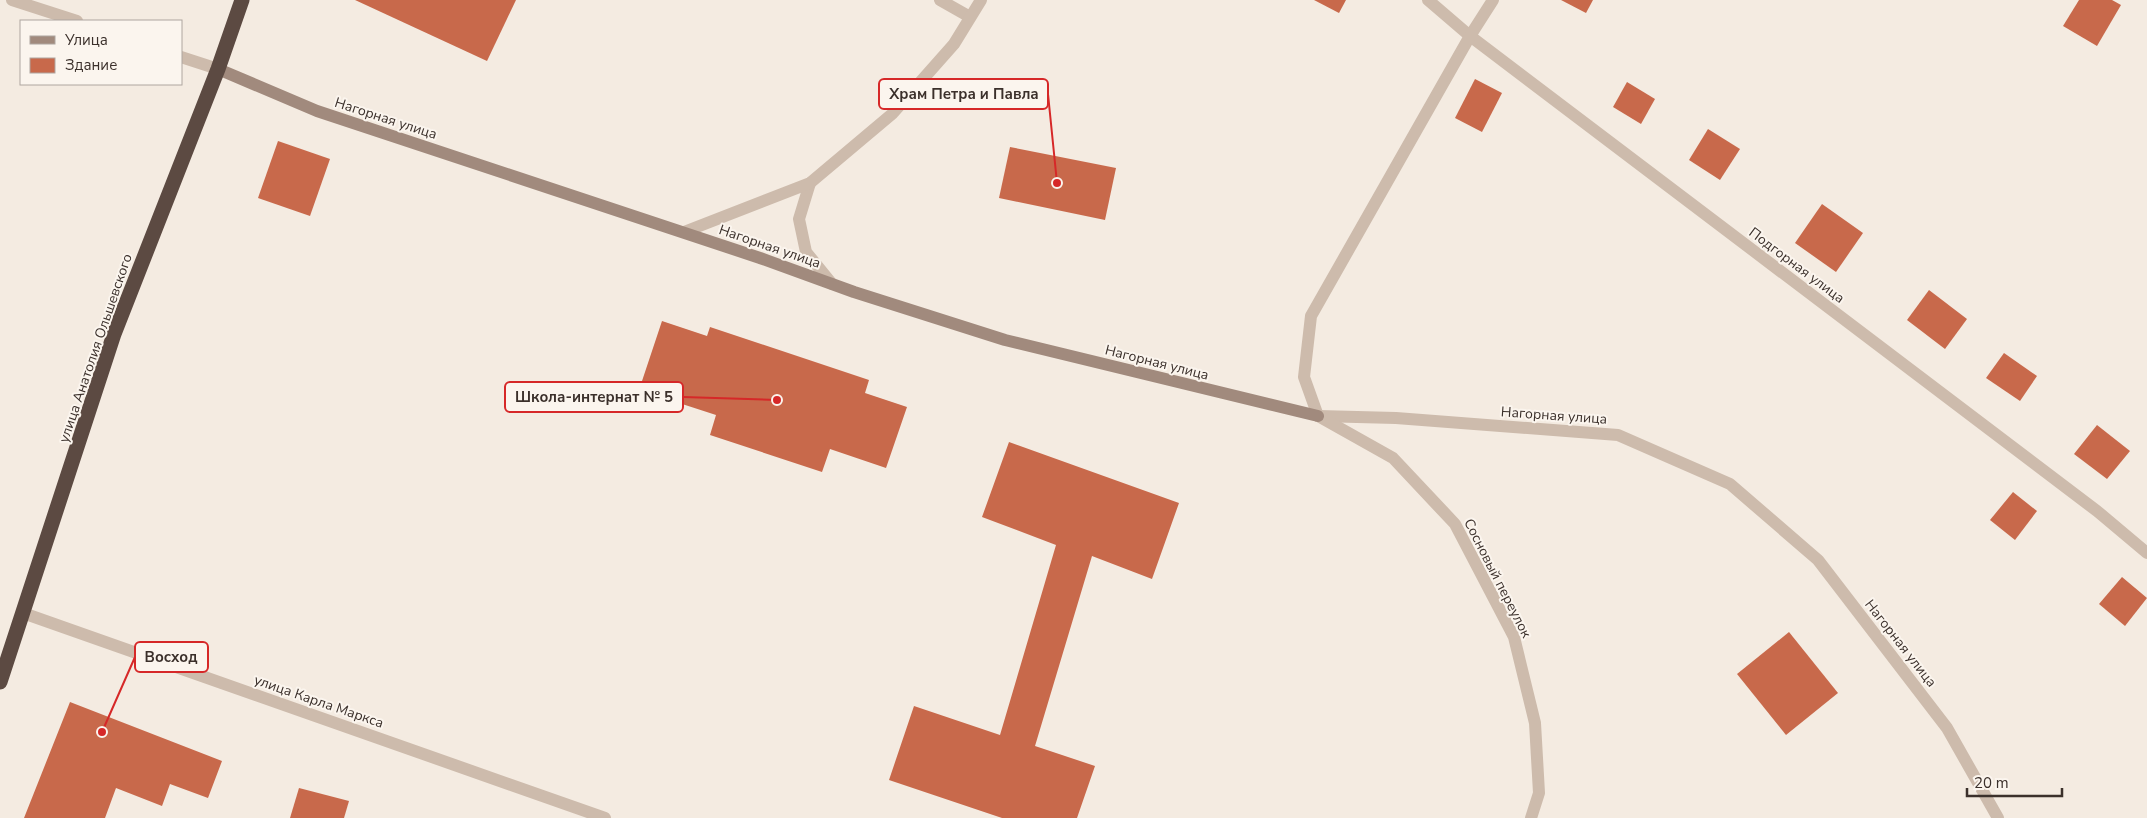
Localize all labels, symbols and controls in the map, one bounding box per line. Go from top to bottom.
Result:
legend [20,20,182,85]
text: Улица [64,30,108,50]
text: Здание [65,55,117,75]
callout: Храм Петра и Павла [879,79,1048,109]
text: Храм Петра и Павла [888,84,1039,104]
street label: Нагорная улица [332,93,439,144]
street label: Нагорная улица [716,220,823,273]
street label: Подгорная улица [1745,223,1848,308]
street label: улица Анатолия Ольшевского [54,251,137,445]
street label: Нагорная улица [1103,340,1211,385]
callout: Школа-интернат № 5 [505,382,683,412]
text: Школа-интернат № 5 [515,387,673,407]
street label: Нагорная улица [1500,402,1608,429]
street label: Сосновый переулок [1459,515,1536,642]
street label: Нагорная улица [1860,596,1941,691]
callout: Восход [135,642,208,672]
text: Восход [145,647,197,667]
street label: улица Карла Маркса [252,670,386,733]
scale bar [1967,766,2062,798]
text: 20 m [1974,773,2009,793]

